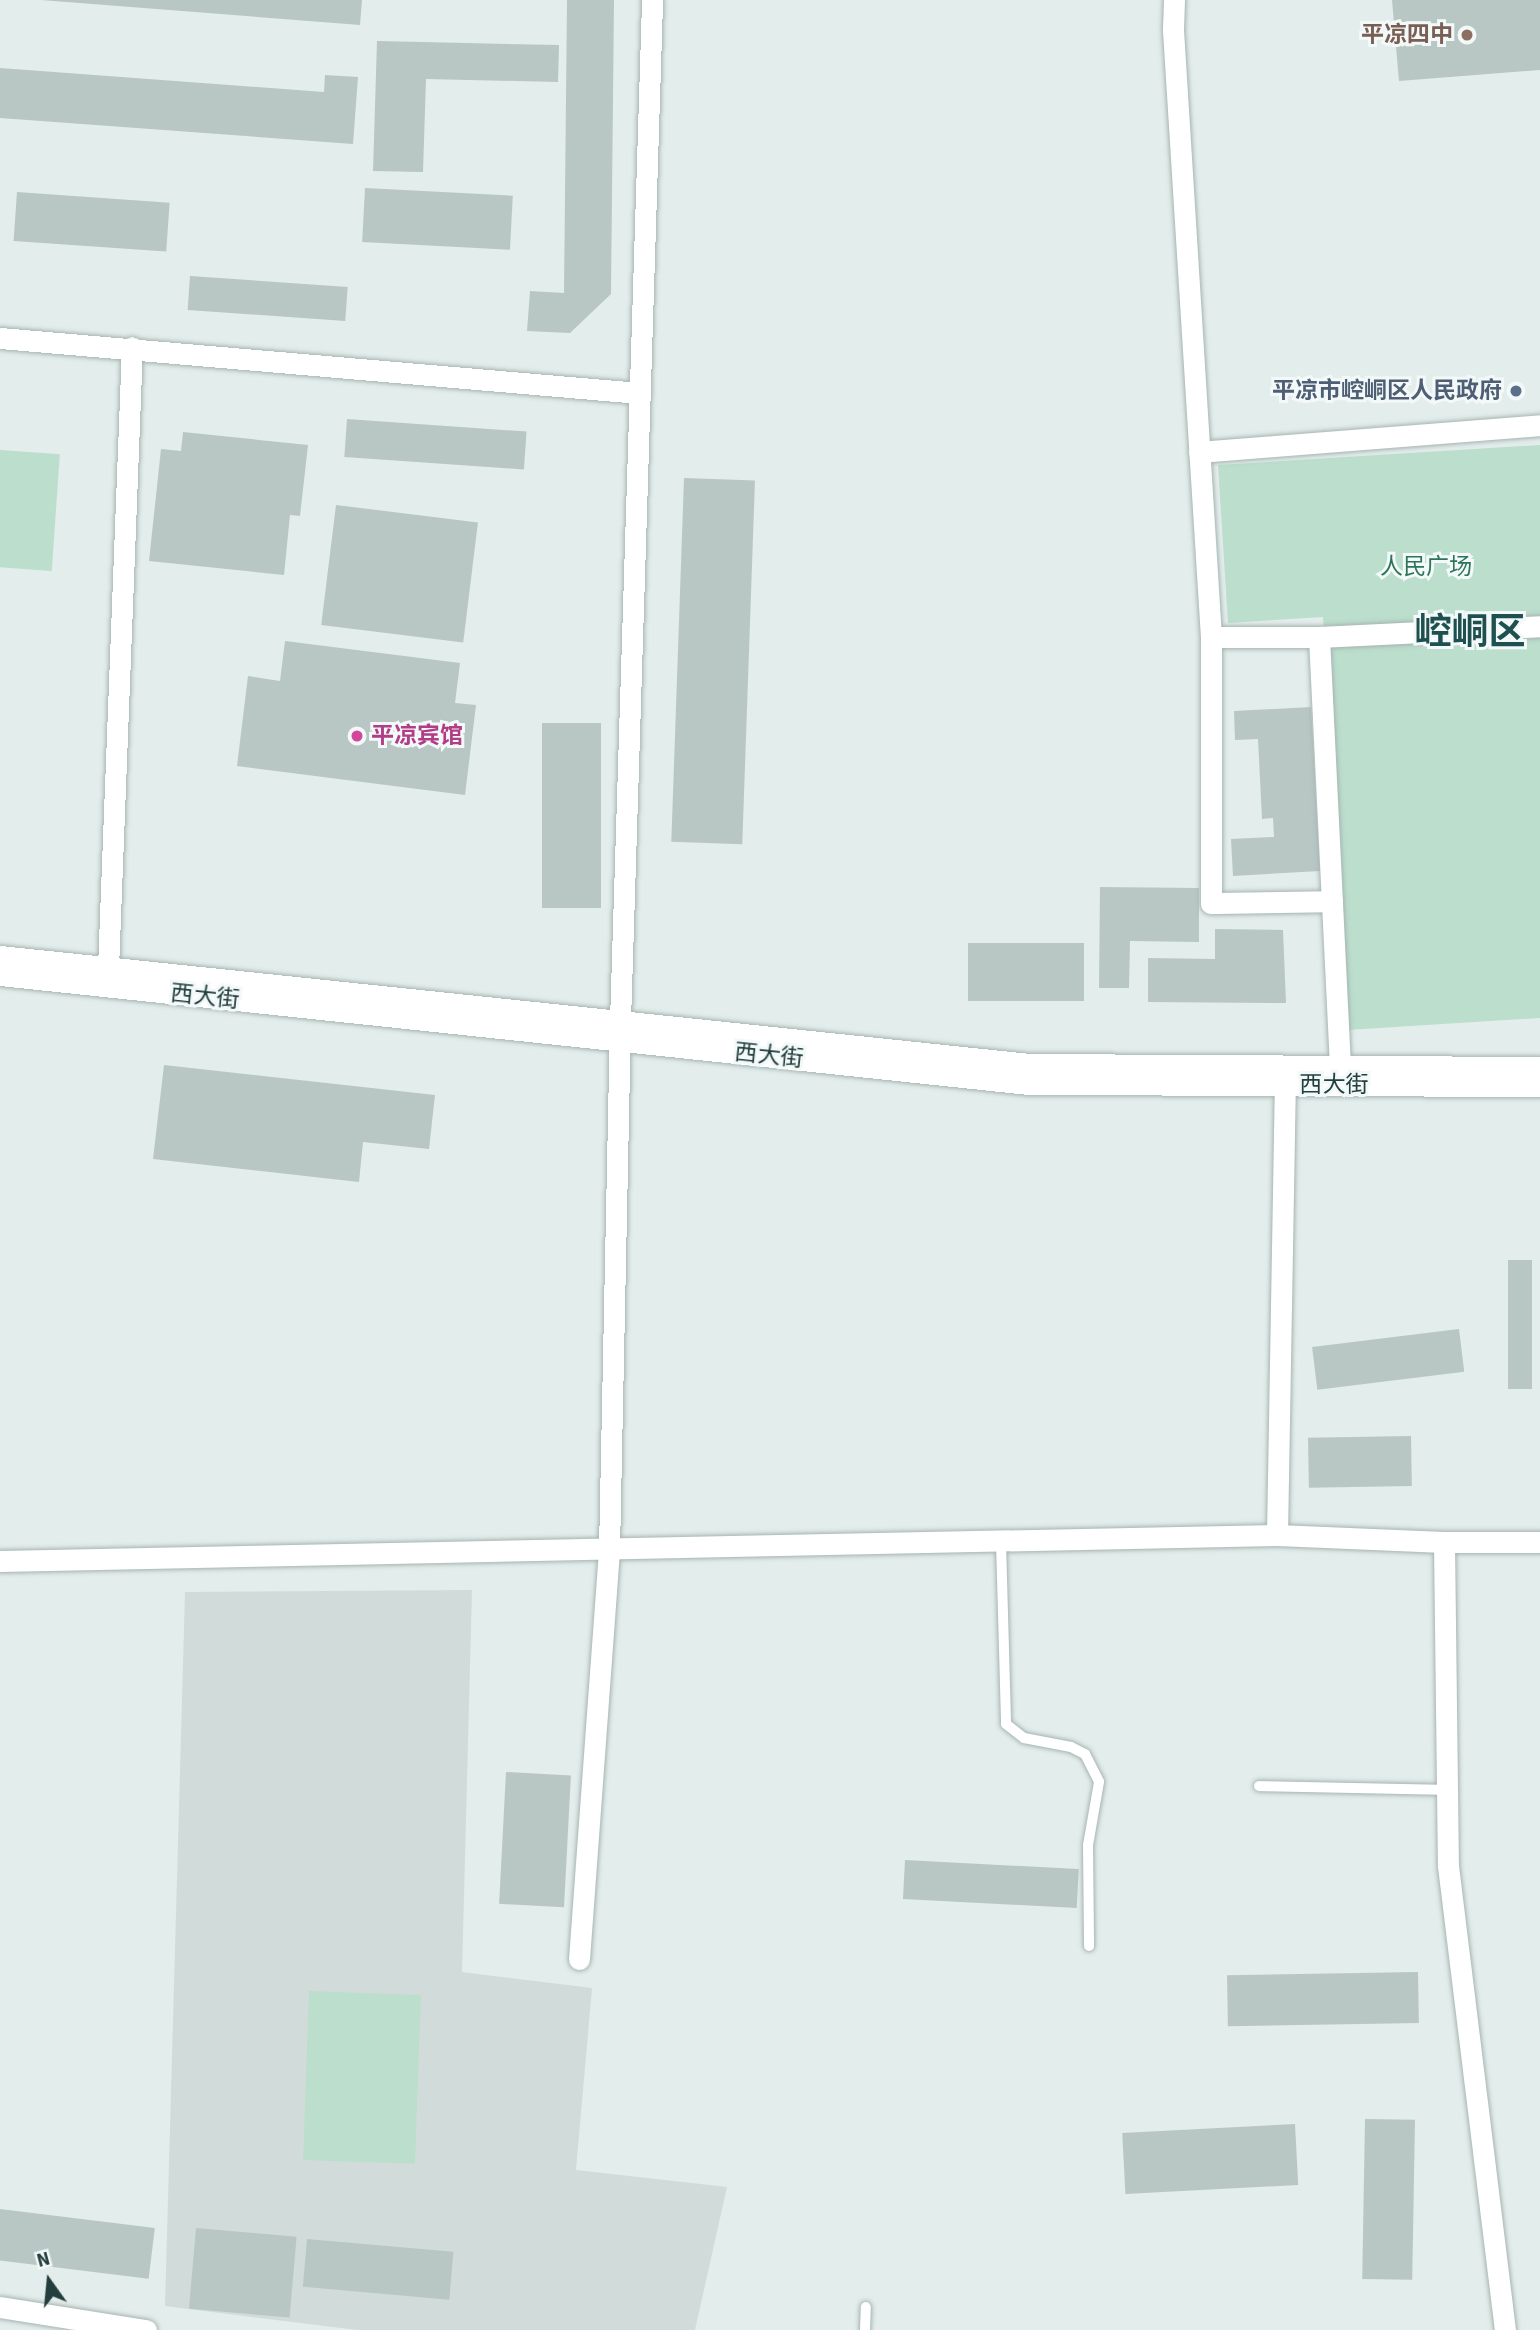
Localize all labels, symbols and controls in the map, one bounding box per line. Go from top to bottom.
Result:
place label: 平凉四中 [1361,21,1453,49]
marker: 平凉四中 [1459,27,1475,43]
place label: 平凉市崆峒区人民政府 [1272,377,1502,405]
marker: 平凉市崆峒区人民政府 [1508,383,1524,399]
park label: 人民广场 [1380,553,1472,581]
district label: 崆峒区 [1415,611,1525,655]
place label: 平凉宾馆 [371,722,463,750]
marker: 平凉宾馆 [349,728,365,744]
street label: 西大街 [169,980,241,1014]
street label: 西大街 [733,1039,805,1073]
street label: 西大街 [1300,1071,1368,1099]
north arrow [14,2246,84,2316]
text: N [34,2246,53,2275]

